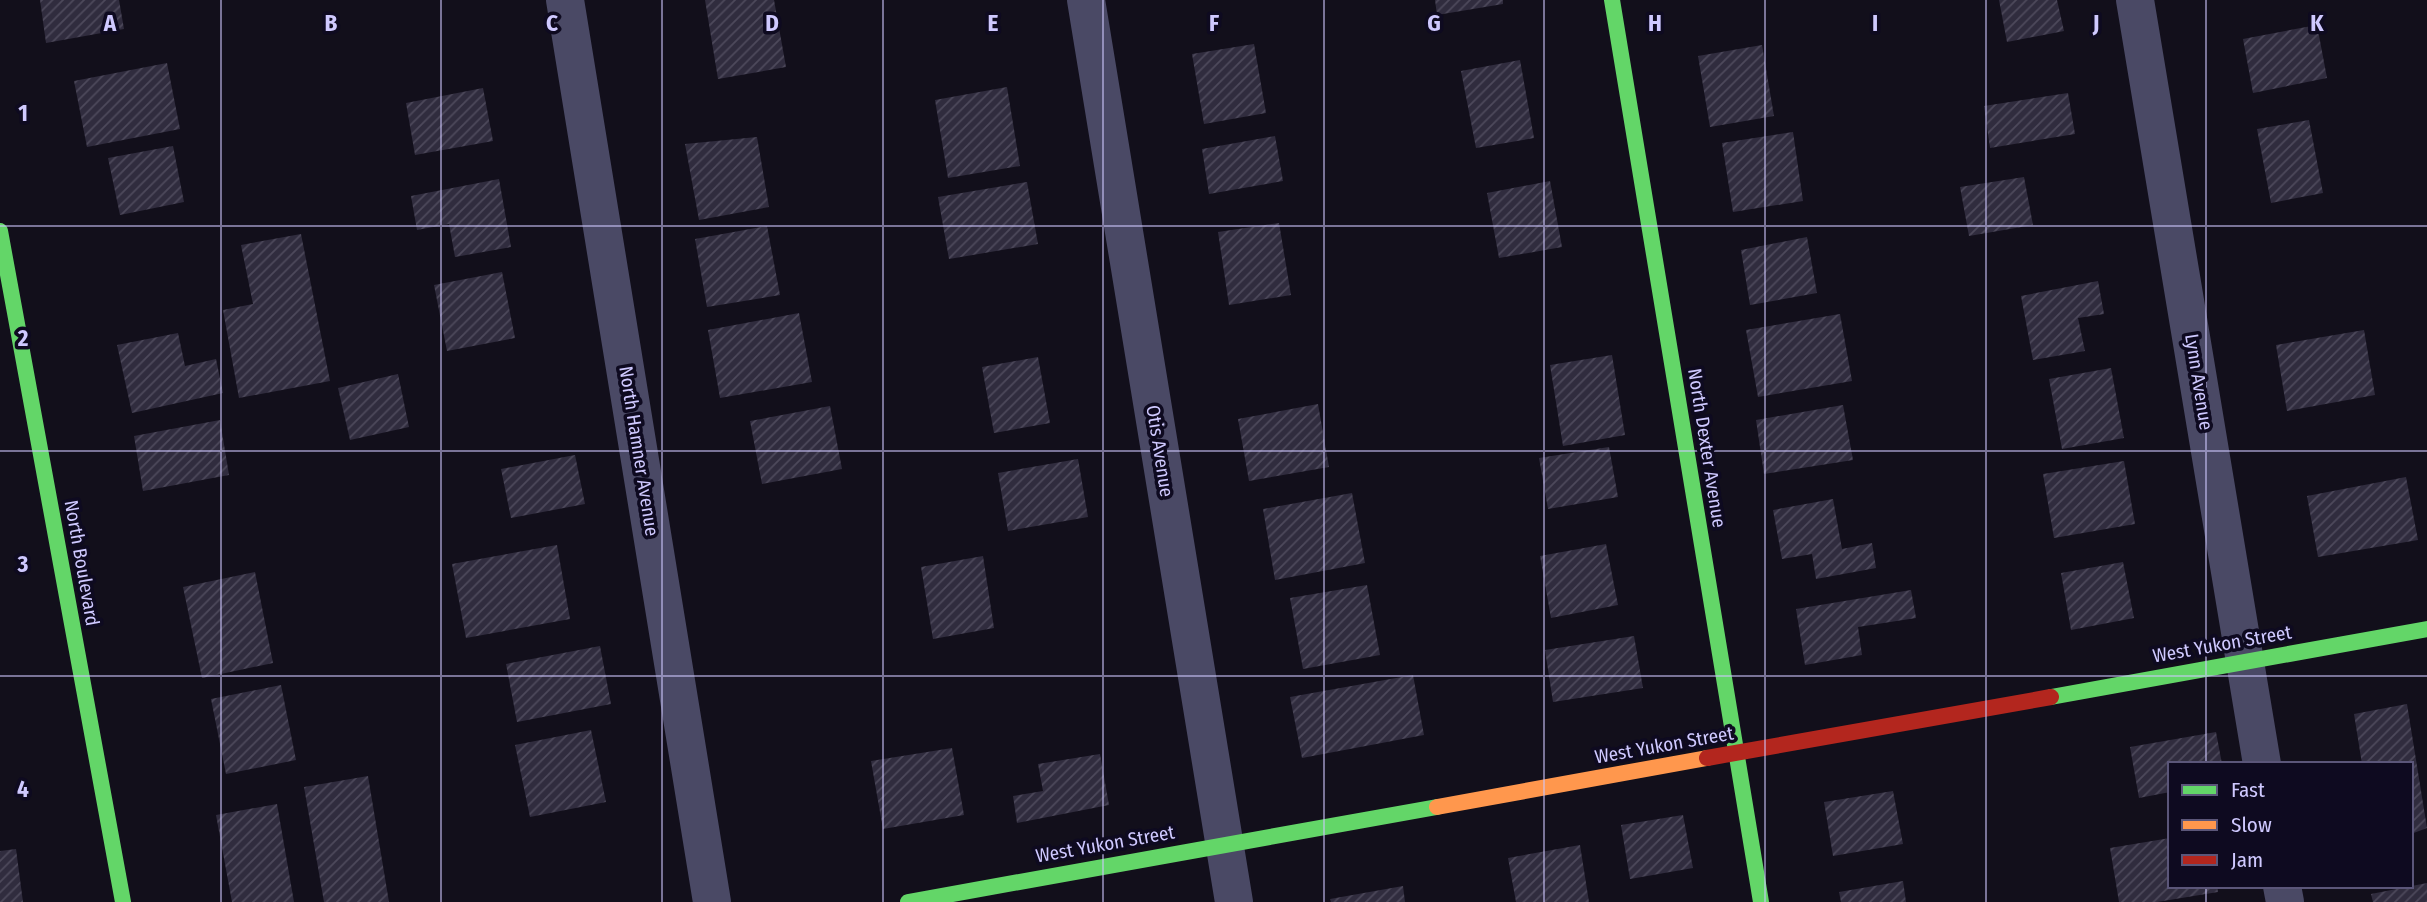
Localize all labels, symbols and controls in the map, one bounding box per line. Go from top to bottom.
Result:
text: A [103,9,117,37]
text: B [325,9,338,37]
text: C [546,9,558,37]
text: D [765,9,779,37]
text: E [988,9,999,37]
text: F [1209,9,1219,37]
text: G [1427,9,1441,37]
text: H [1648,9,1662,37]
text: I [1872,9,1878,37]
text: J [2092,9,2099,37]
text: K [2310,9,2324,37]
text: 1 [18,99,28,127]
text: 2 [17,324,29,352]
street label: Lynn Avenue [2180,332,2218,432]
street label: North Hamner Avenue [614,364,664,538]
street label: North Dexter Avenue [1683,367,1731,529]
street label: Otis Avenue [1141,403,1179,499]
street label: North Boulevard [60,498,104,628]
text: 3 [17,550,29,578]
street label: West Yukon Street [2151,620,2294,668]
street label: West Yukon Street [1593,721,1736,769]
legend [2168,762,2413,888]
text: 4 [17,775,29,803]
text: Fast [2231,777,2265,803]
text: Slow [2231,812,2272,838]
street label: West Yukon Street [1034,820,1177,868]
text: Jam [2231,847,2263,873]

